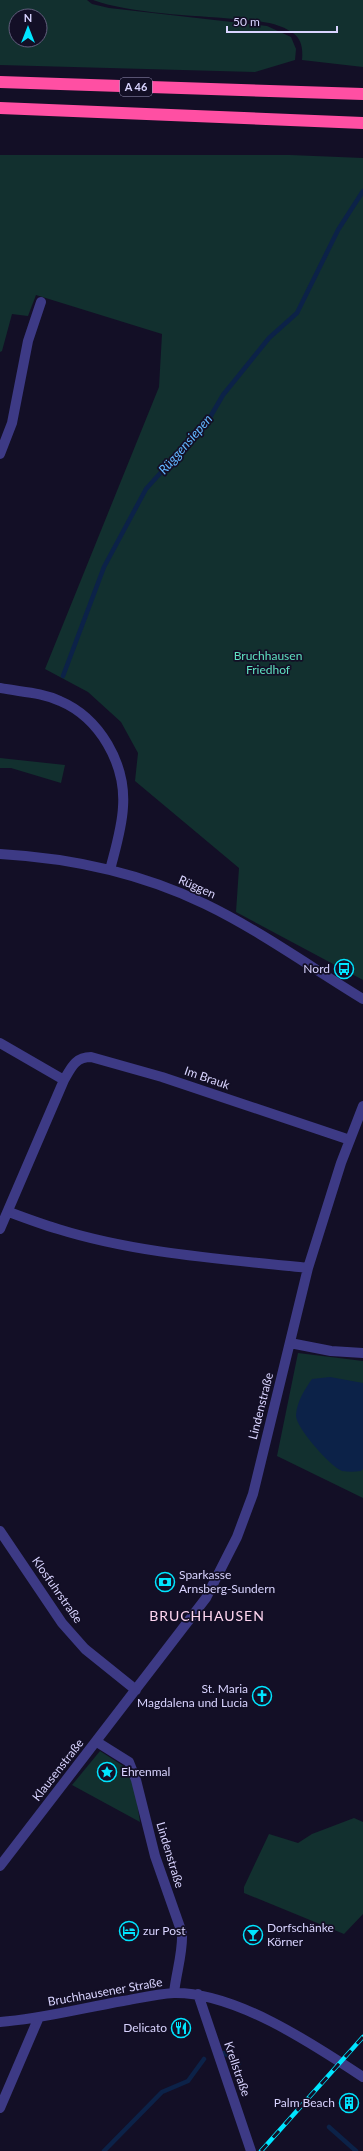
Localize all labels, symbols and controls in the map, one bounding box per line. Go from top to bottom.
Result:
north arrow [8,8,48,48]
scale bar [227,8,337,34]
text: N [24,11,32,24]
text: 50 m [233,14,260,29]
road number: A 46 [120,78,152,96]
water label: Rüggensiepen [155,411,215,477]
park label: Bruchhausen Friedhof [234,648,302,677]
street label: Rüggen [176,872,218,901]
bus stop icon: Nord [333,958,355,980]
place label: Nord [303,961,330,976]
street label: Im Brauk [183,1063,233,1093]
street label: Lindenstraße [245,1371,276,1441]
street label: Klosfuhrstraße [29,1554,86,1626]
place label: Sparkasse Arnsberg-Sundern [179,1567,275,1596]
bank icon: Sparkasse Arnsberg-Sundern [154,1571,176,1593]
district label: BRUCHHAUSEN [149,1607,265,1624]
place label: St. Maria Magdalena und Lucia [137,1681,248,1710]
church icon: St. Maria Magdalena und Lucia [251,1685,273,1707]
street label: Klausenstraße [29,1736,87,1804]
place icon: Ehrenmal [96,1761,118,1783]
place label: Ehrenmal [121,1764,170,1779]
street label: Lindenstraße [153,1820,188,1890]
hotel icon: zur Post [118,1920,140,1942]
place label: Dorfschänke Körner [267,1920,334,1949]
place label: zur Post [143,1923,186,1938]
bar icon: Dorfschänke Körner [242,1924,264,1946]
street label: Bruchhausener Straße [46,1974,163,2009]
restaurant icon: Delicato [170,2017,192,2039]
place label: Delicato [123,2020,167,2035]
street label: Krellstraße [221,2039,254,2098]
building icon: Palm Beach [338,2092,360,2114]
place label: Palm Beach [274,2095,335,2110]

